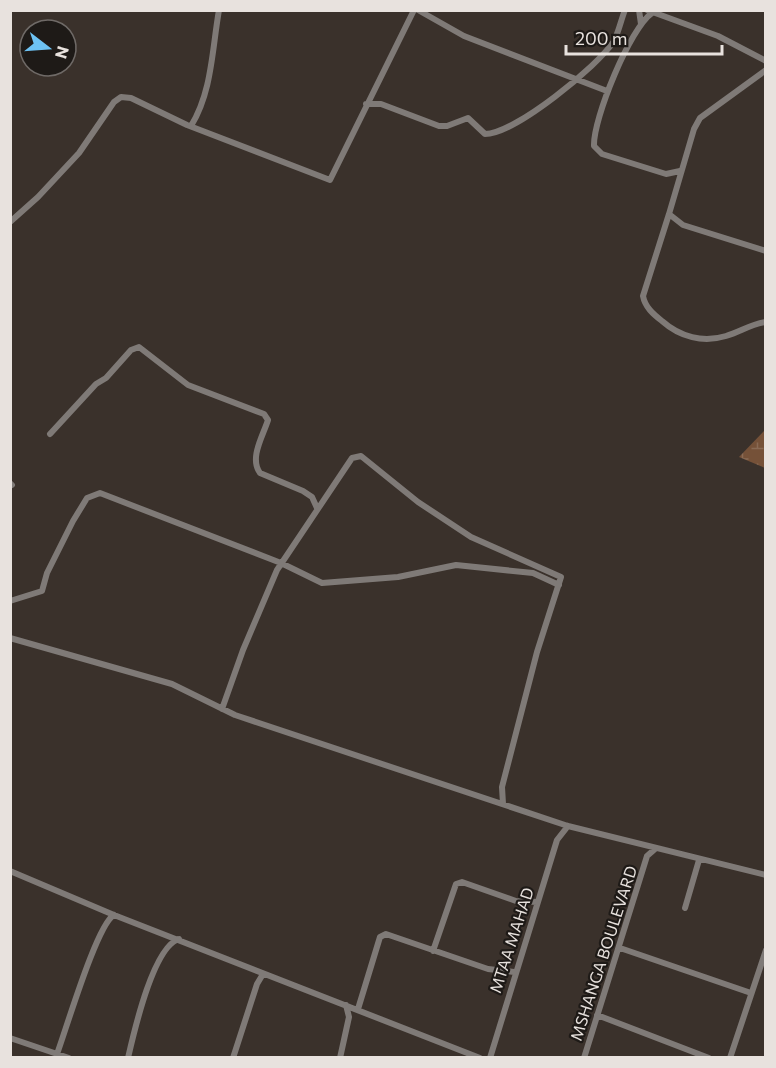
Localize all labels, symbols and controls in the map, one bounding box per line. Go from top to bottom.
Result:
north arrow [18,18,78,78]
scale bar [566,18,722,56]
text: 200 m [575,27,628,49]
text: N [52,44,74,61]
street label: MSHANGA BOULEVARD [566,863,640,1043]
street label: MTAA MAHAD [485,885,537,995]

